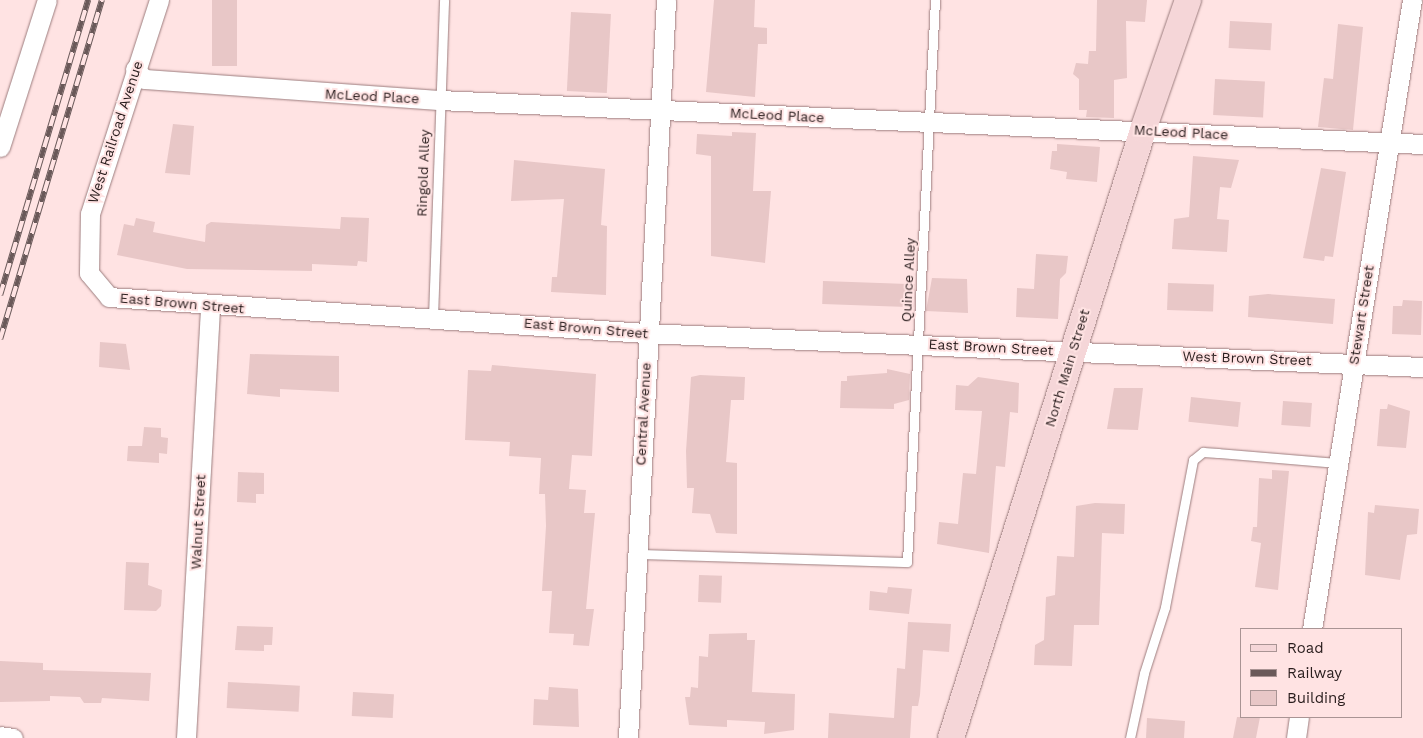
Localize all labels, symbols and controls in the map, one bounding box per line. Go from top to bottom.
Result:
street label: West Railroad Avenue [84,58,146,206]
street label: McLeod Place [324,85,420,107]
street label: McLeod Place [729,104,825,126]
street label: McLeod Place [1133,121,1229,143]
street label: Ringold Alley [413,129,433,217]
street label: Quince Alley [897,237,919,323]
street label: Stewart Street [1345,264,1377,366]
street label: East Brown Street [119,289,245,317]
street label: North Main Street [1041,307,1093,429]
street label: East Brown Street [523,314,649,342]
street label: East Brown Street [928,335,1054,359]
street label: West Brown Street [1182,347,1312,369]
street label: Central Avenue [632,362,654,466]
street label: Walnut Street [187,474,209,570]
legend [1240,628,1403,718]
text: Road [1287,639,1324,657]
text: Railway [1287,664,1342,682]
text: Building [1287,689,1345,707]

